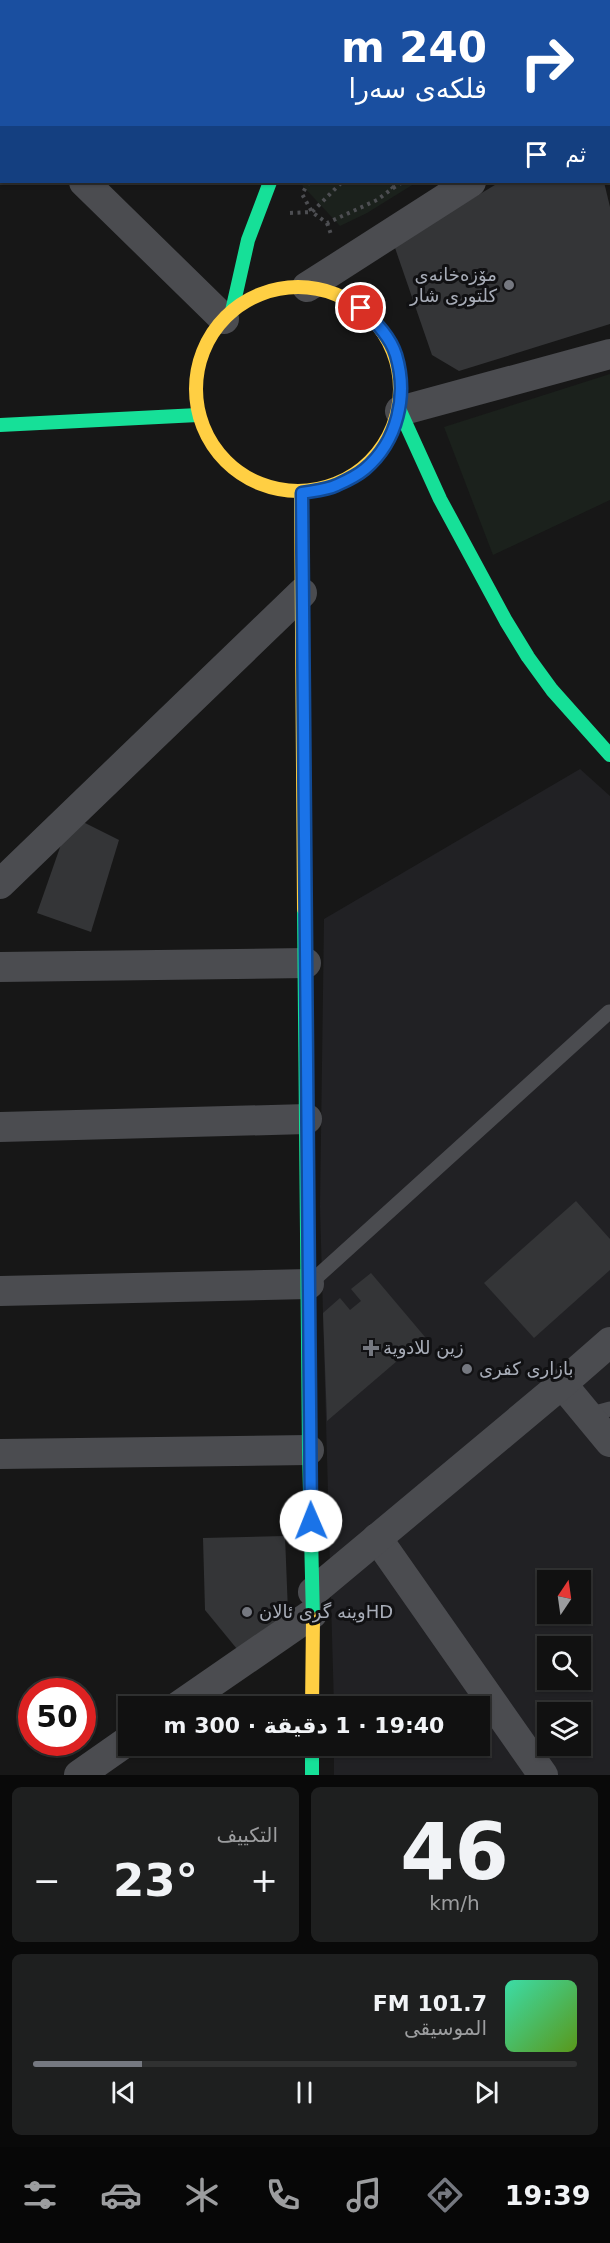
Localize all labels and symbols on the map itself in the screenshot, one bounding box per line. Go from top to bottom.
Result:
place label: مۆزەخانەی کلتوری شار [409,264,497,307]
marker: مۆزەخانەی کلتوری شار [502,278,516,292]
pin [335,282,386,333]
place label: زین للادویة [383,1337,464,1359]
marker: زین للادویة [364,1341,378,1355]
place label: بازاری کفری [479,1358,573,1380]
marker: بازاری کفری [460,1362,474,1376]
position arrow [279,1489,343,1553]
north arrow [537,1570,591,1624]
place label: وينه گری ئالانHD [259,1601,393,1623]
marker: وينه گری ئالانHD [240,1605,254,1619]
speed limit sign: 50 [18,1678,96,1756]

